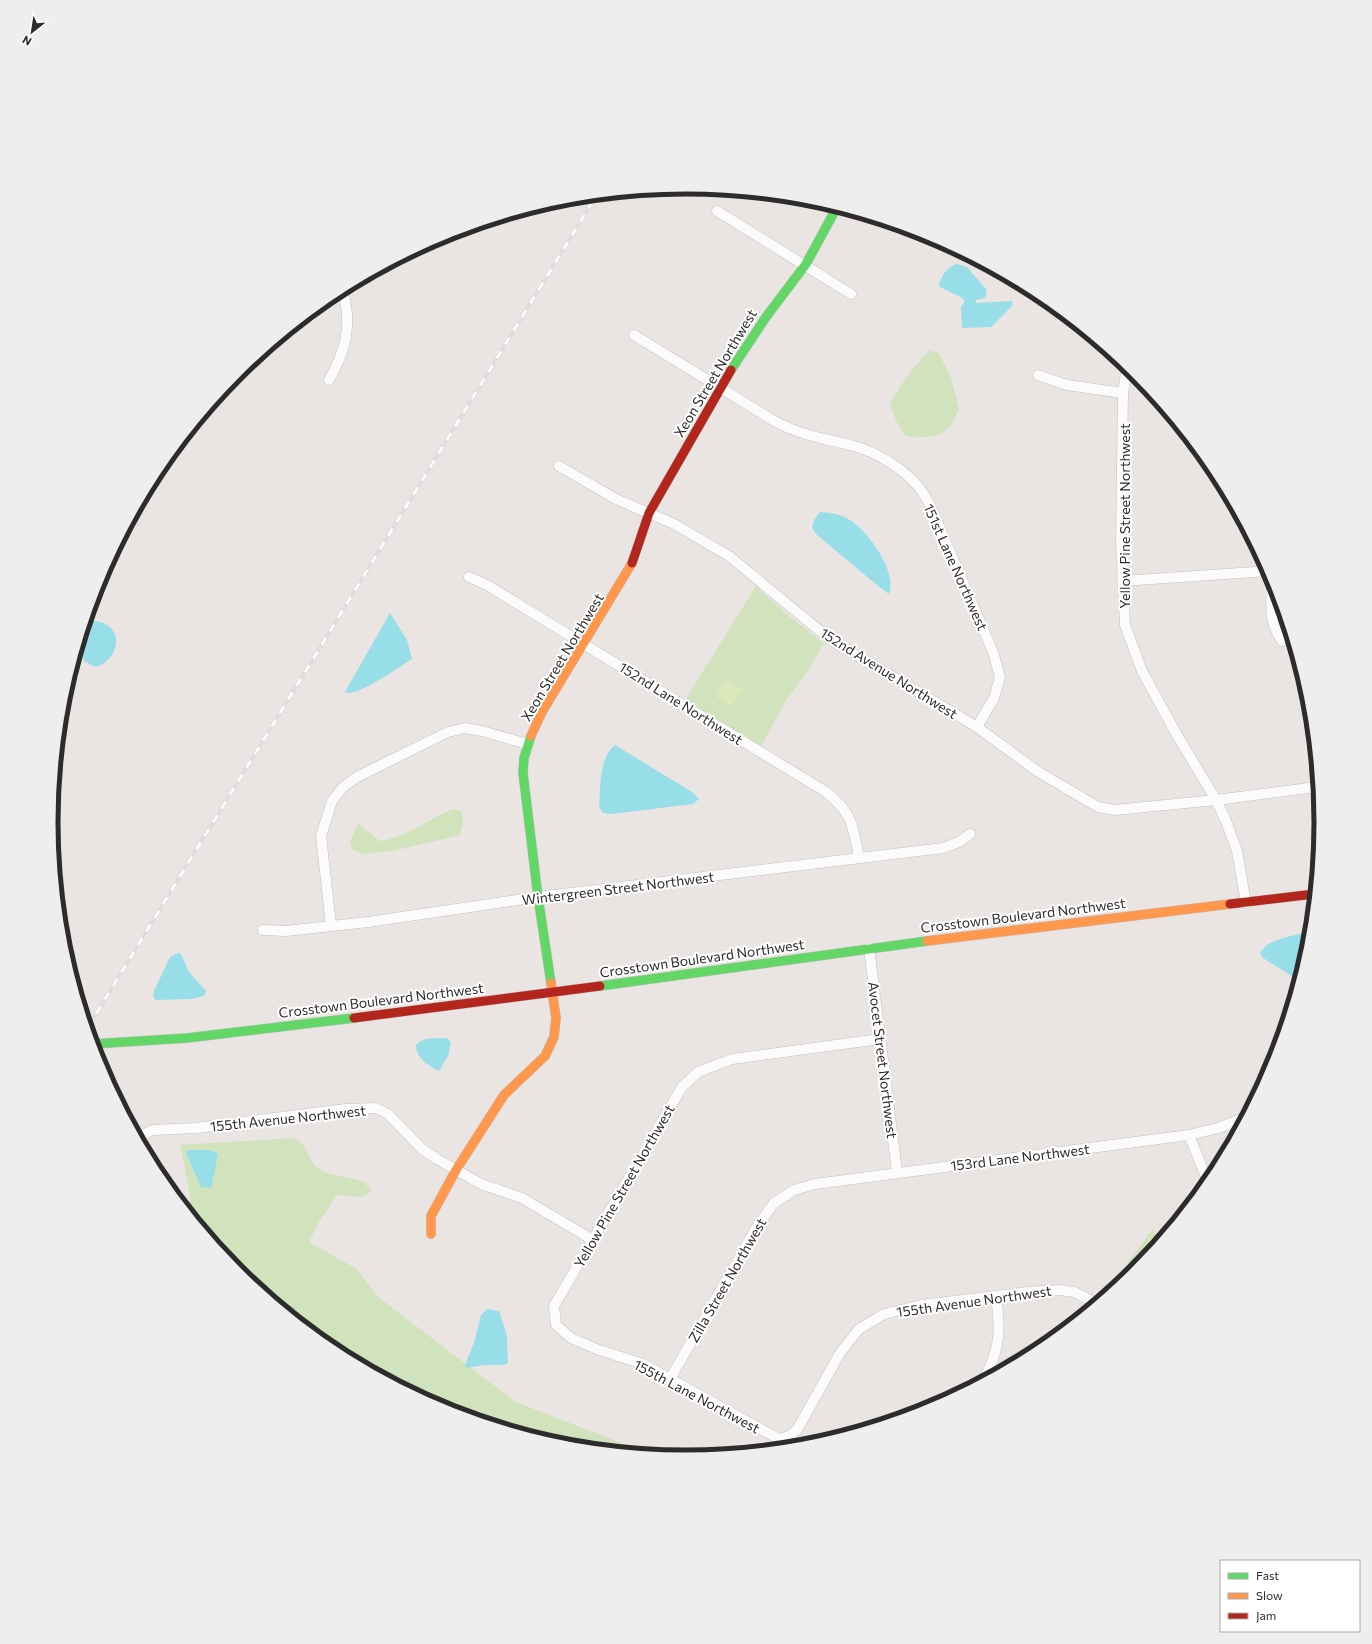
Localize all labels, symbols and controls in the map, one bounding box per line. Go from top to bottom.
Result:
north arrow [12,12,52,52]
text: N [20,33,34,49]
street label: Xeon Street Northwest [670,306,760,440]
street label: Yellow Pine Street Northwest [1116,423,1133,609]
street label: 151st Lane Northwest [920,501,992,633]
street label: Xeon Street Northwest [517,590,607,724]
street label: 152nd Avenue Northwest [817,624,961,722]
street label: 152nd Lane Northwest [616,658,746,748]
street label: Wintergreen Street Northwest [521,868,715,908]
street label: Crosstown Boulevard Northwest [919,894,1127,936]
street label: Crosstown Boulevard Northwest [599,935,806,981]
street label: Crosstown Boulevard Northwest [277,979,485,1021]
street label: Avocet Street Northwest [865,981,901,1140]
street label: 155th Avenue Northwest [209,1101,367,1135]
street label: Yellow Pine Street Northwest [570,1101,678,1271]
street label: 153rd Lane Northwest [949,1140,1091,1174]
street label: Zilla Street Northwest [684,1215,770,1345]
street label: 155th Avenue Northwest [895,1282,1053,1320]
street label: 155th Lane Northwest [631,1356,763,1437]
legend [1220,1560,1360,1632]
text: Fast [1256,1568,1279,1582]
text: Slow [1256,1588,1283,1602]
text: Jam [1256,1608,1276,1623]

